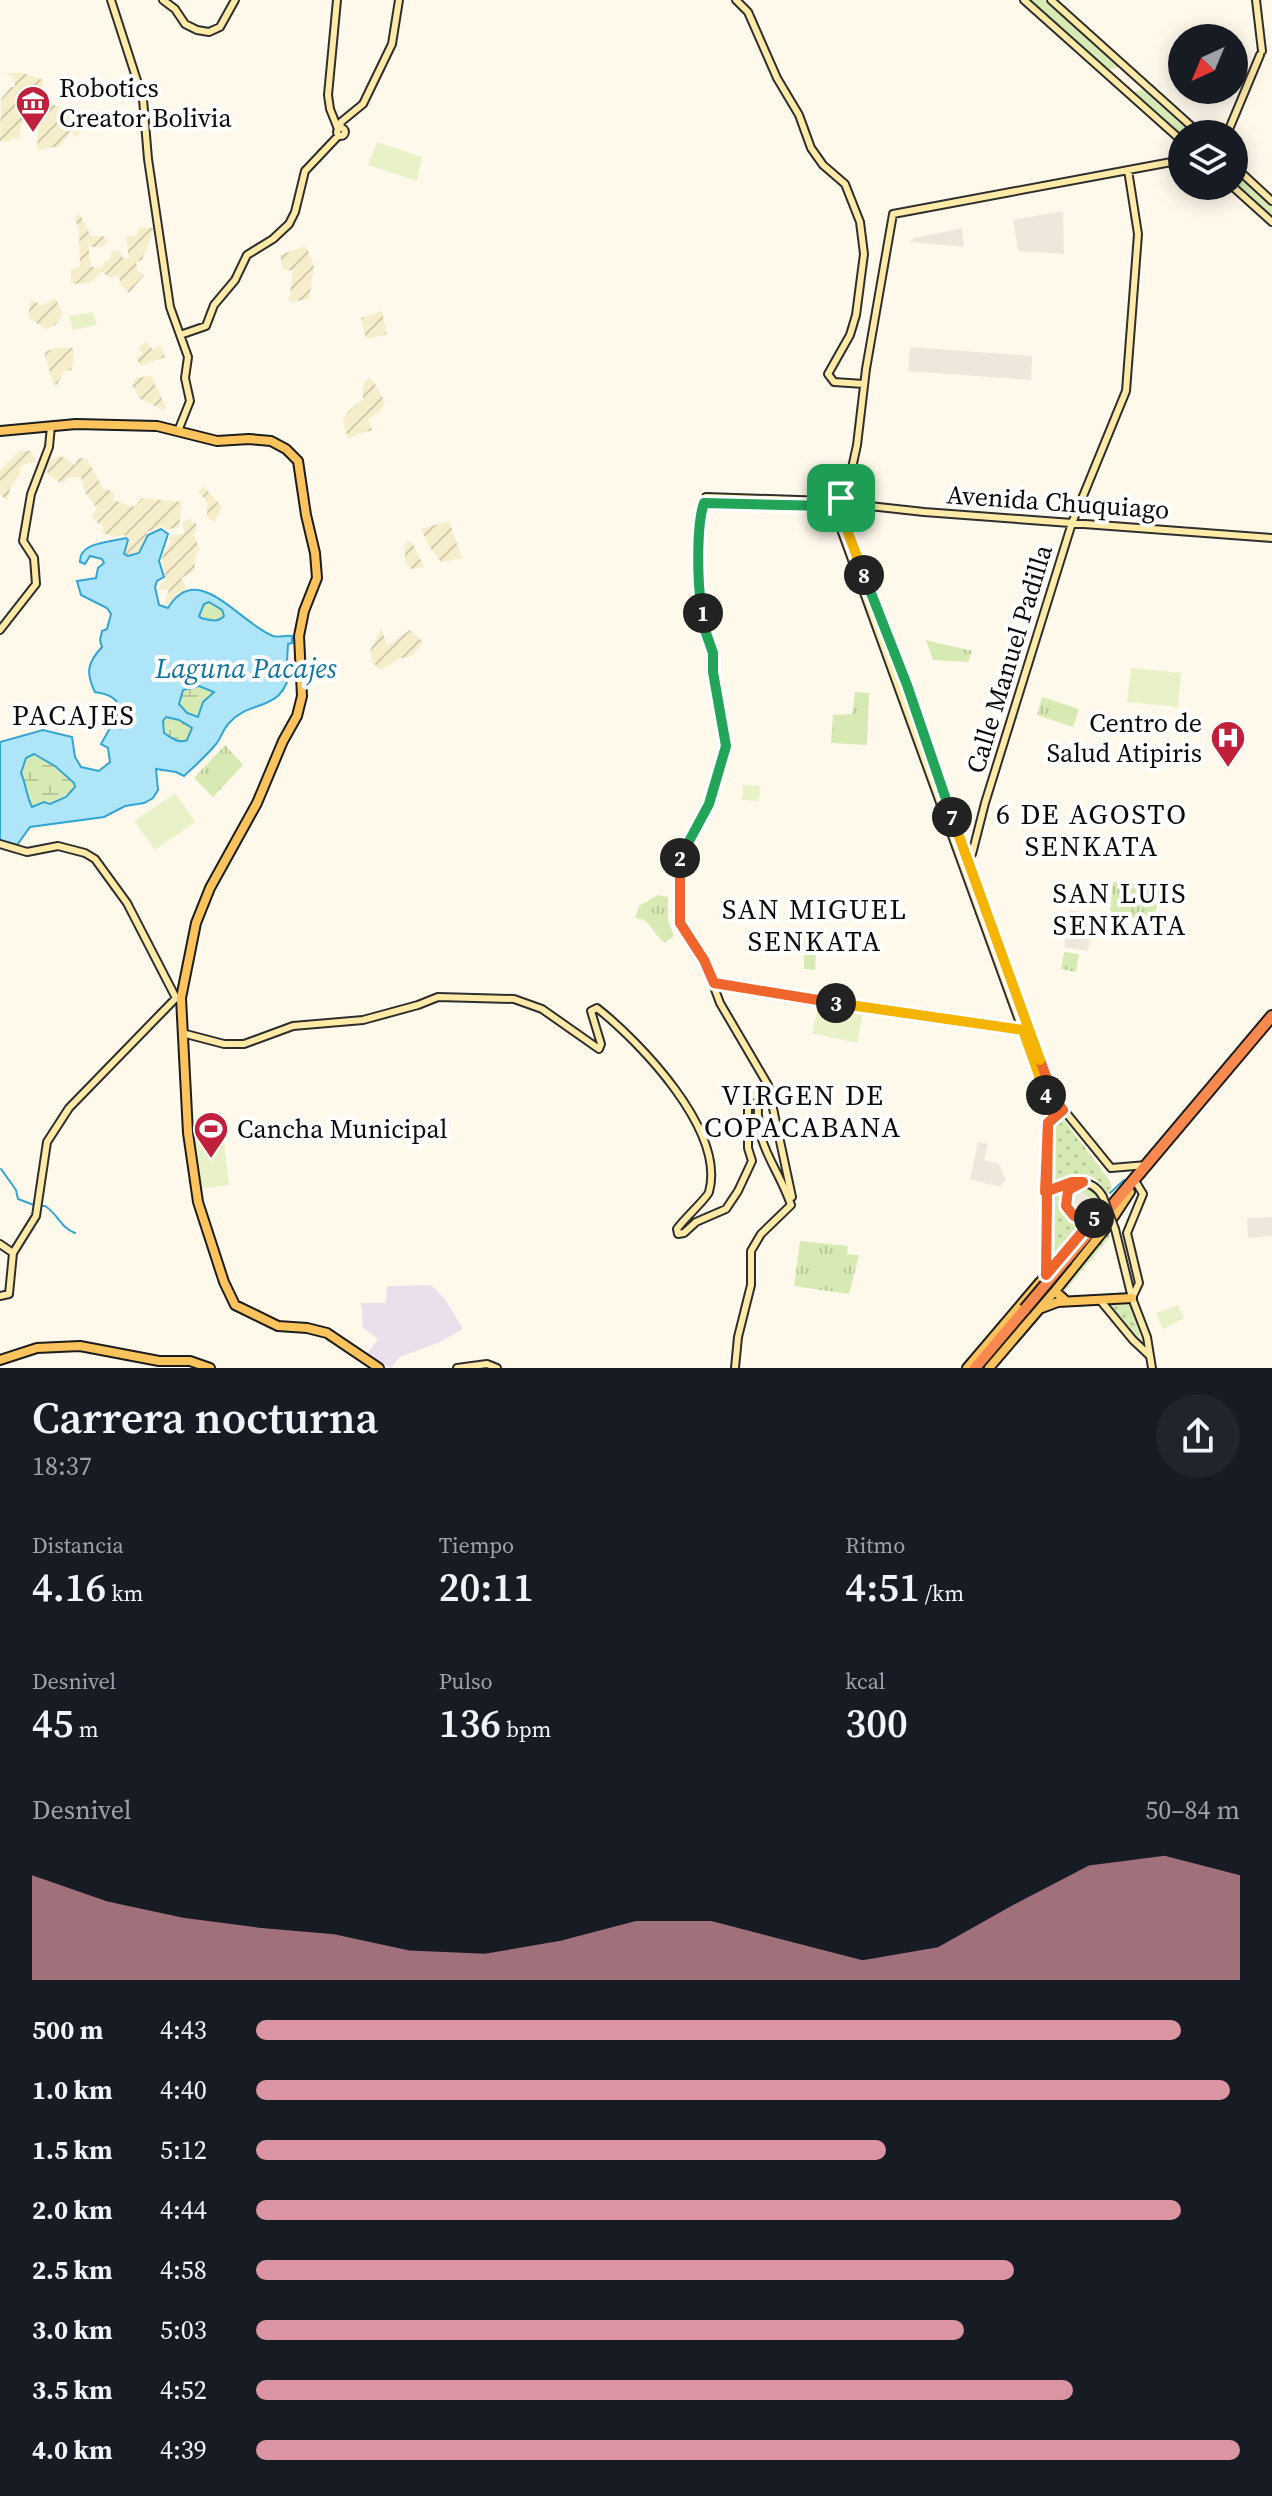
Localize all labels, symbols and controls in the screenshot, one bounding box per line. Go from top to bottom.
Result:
north arrow [1168,24,1248,104]
map controls [1168,24,1248,200]
place label: Robotics Creator Bolivia [59,70,233,136]
museum icon: Robotics Creator Bolivia [14,84,52,134]
button: layers [1168,120,1248,200]
pin [807,464,875,532]
icon: arrive [819,476,863,520]
street label: Avenida Chuquiago [945,476,1171,528]
street label: Calle Manuel Padilla [957,540,1061,778]
pin: 8 [844,555,884,595]
text: 8 [858,560,870,590]
pin: 1 [683,593,723,633]
text: 1 [697,598,709,628]
water label: Laguna Pacajes [154,649,338,687]
district label: PACAJES [12,696,136,734]
place label: Centro de Salud Atipiris [1047,705,1202,771]
hospital icon: Centro de Salud Atipiris [1209,719,1247,769]
district label: 6 DE AGOSTO SENKATA [996,795,1188,865]
pin: 7 [932,797,972,837]
text: 7 [946,802,958,832]
pin: 2 [660,838,700,878]
text: 2 [674,843,686,873]
district label: SAN LUIS SENKATA [1052,874,1188,944]
district label: SAN MIGUEL SENKATA [722,890,908,960]
pin: 3 [816,983,856,1023]
text: 3 [830,988,842,1018]
pin: 4 [1026,1075,1066,1115]
district label: VIRGEN DE COPACABANA [704,1076,902,1146]
text: 4 [1040,1080,1052,1110]
sports icon: Cancha Municipal [192,1110,230,1160]
place label: Cancha Municipal [237,1111,448,1147]
pin: 5 [1074,1198,1114,1238]
text: 5 [1088,1203,1100,1233]
text: Carrera nocturna [32,1387,378,1448]
button: share [1156,1394,1240,1478]
text: 18:37 [32,1448,92,1484]
text: Distancia [32,1530,124,1560]
text: Tiempo [439,1530,514,1560]
text: Ritmo [845,1530,905,1560]
text: 4.16 [32,1560,106,1614]
text: 20:11 [439,1560,534,1614]
text: 4:51 [845,1560,920,1614]
text: km [106,1578,143,1608]
text: /km [920,1578,964,1608]
text: Desnivel [32,1666,116,1696]
text: Pulso [439,1666,493,1696]
text: kcal [845,1666,885,1696]
text: 45 [32,1696,74,1750]
text: 136 [439,1696,501,1750]
text: 300 [845,1696,908,1750]
text: m [74,1714,99,1744]
text: bpm [501,1714,551,1744]
text: Desnivel [32,1792,131,1828]
text: 50–84 m [1145,1792,1240,1828]
text: 500 m [32,2012,103,2048]
text: 4:43 [160,2012,207,2048]
text: 1.0 km [32,2072,113,2108]
text: 4:40 [160,2072,207,2108]
text: 1.5 km [32,2132,113,2168]
text: 5:12 [160,2132,207,2168]
text: 2.0 km [32,2192,113,2228]
text: 4:44 [160,2192,207,2228]
text: 2.5 km [32,2252,113,2288]
text: 4:58 [160,2252,207,2288]
text: 3.0 km [32,2312,113,2348]
text: 5:03 [160,2312,207,2348]
text: 3.5 km [32,2372,113,2408]
text: 4:52 [160,2372,207,2408]
text: 4.0 km [32,2432,113,2468]
text: 4:39 [160,2432,207,2468]

